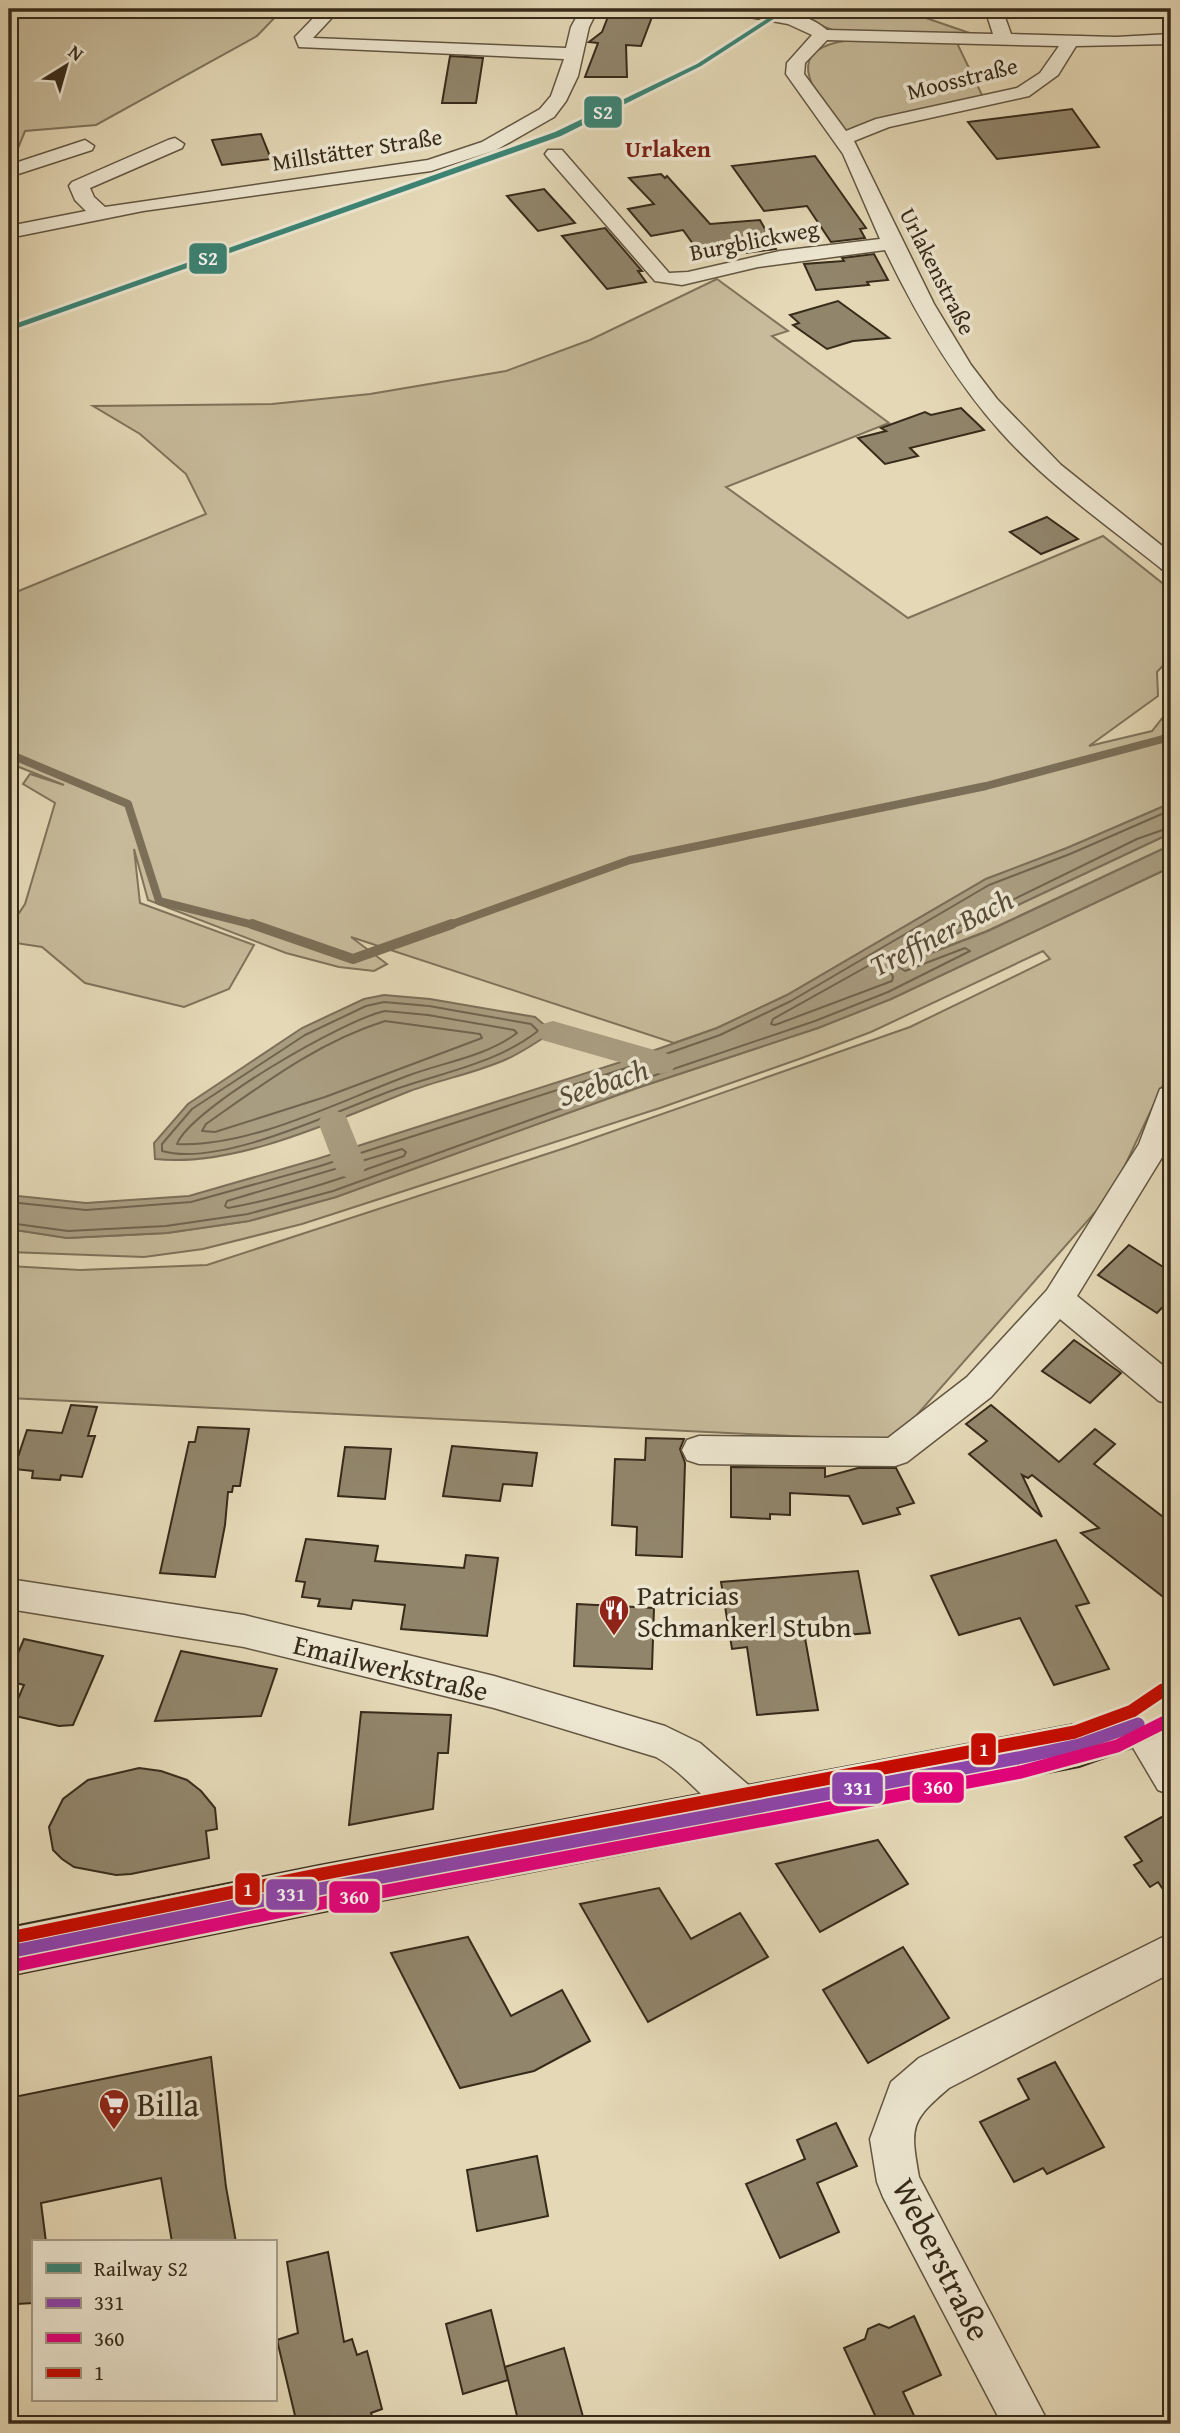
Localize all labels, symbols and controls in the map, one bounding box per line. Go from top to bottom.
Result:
north arrow [32,32,102,102]
text: N [63,37,90,68]
street label: Moosstraße [903,48,1021,108]
line badge: S2 [583,95,623,129]
text: S2 [593,98,613,126]
street label: Millstätter Straße [270,119,444,179]
district label: Urlaken [625,131,711,166]
street label: Urlakenstraße [892,202,984,340]
street label: Burgblickweg [687,211,822,269]
line badge: S2 [188,242,228,275]
text: S2 [198,244,218,272]
water label: Treffner Bach [862,877,1020,987]
water label: Seebach [552,1047,654,1117]
place label: Patricias Schmankerl Stubn [637,1574,852,1647]
restaurant icon: Patricias Schmankerl Stubn [597,1593,631,1637]
street label: Emailwerkstraße [289,1623,493,1711]
line badge: 1 [970,1732,997,1766]
text: 1 [979,1735,989,1763]
line badge: 331 [831,1771,884,1805]
line badge: 360 [911,1771,965,1804]
text: 360 [923,1773,953,1801]
text: 331 [843,1774,873,1802]
line badge: 1 [234,1872,261,1906]
text: 1 [243,1875,253,1903]
line badge: 331 [265,1878,318,1911]
text: 331 [276,1880,306,1908]
line badge: 360 [328,1880,381,1914]
text: 360 [339,1883,369,1911]
place label: Billa [137,2080,200,2128]
supermarket icon: Billa [97,2087,131,2131]
street label: Weberstraße [880,2169,1004,2349]
legend [32,2240,276,2402]
text: Railway S2 [94,2253,188,2284]
text: 331 [94,2287,124,2318]
text: 360 [94,2323,124,2354]
text: 1 [94,2357,104,2388]

